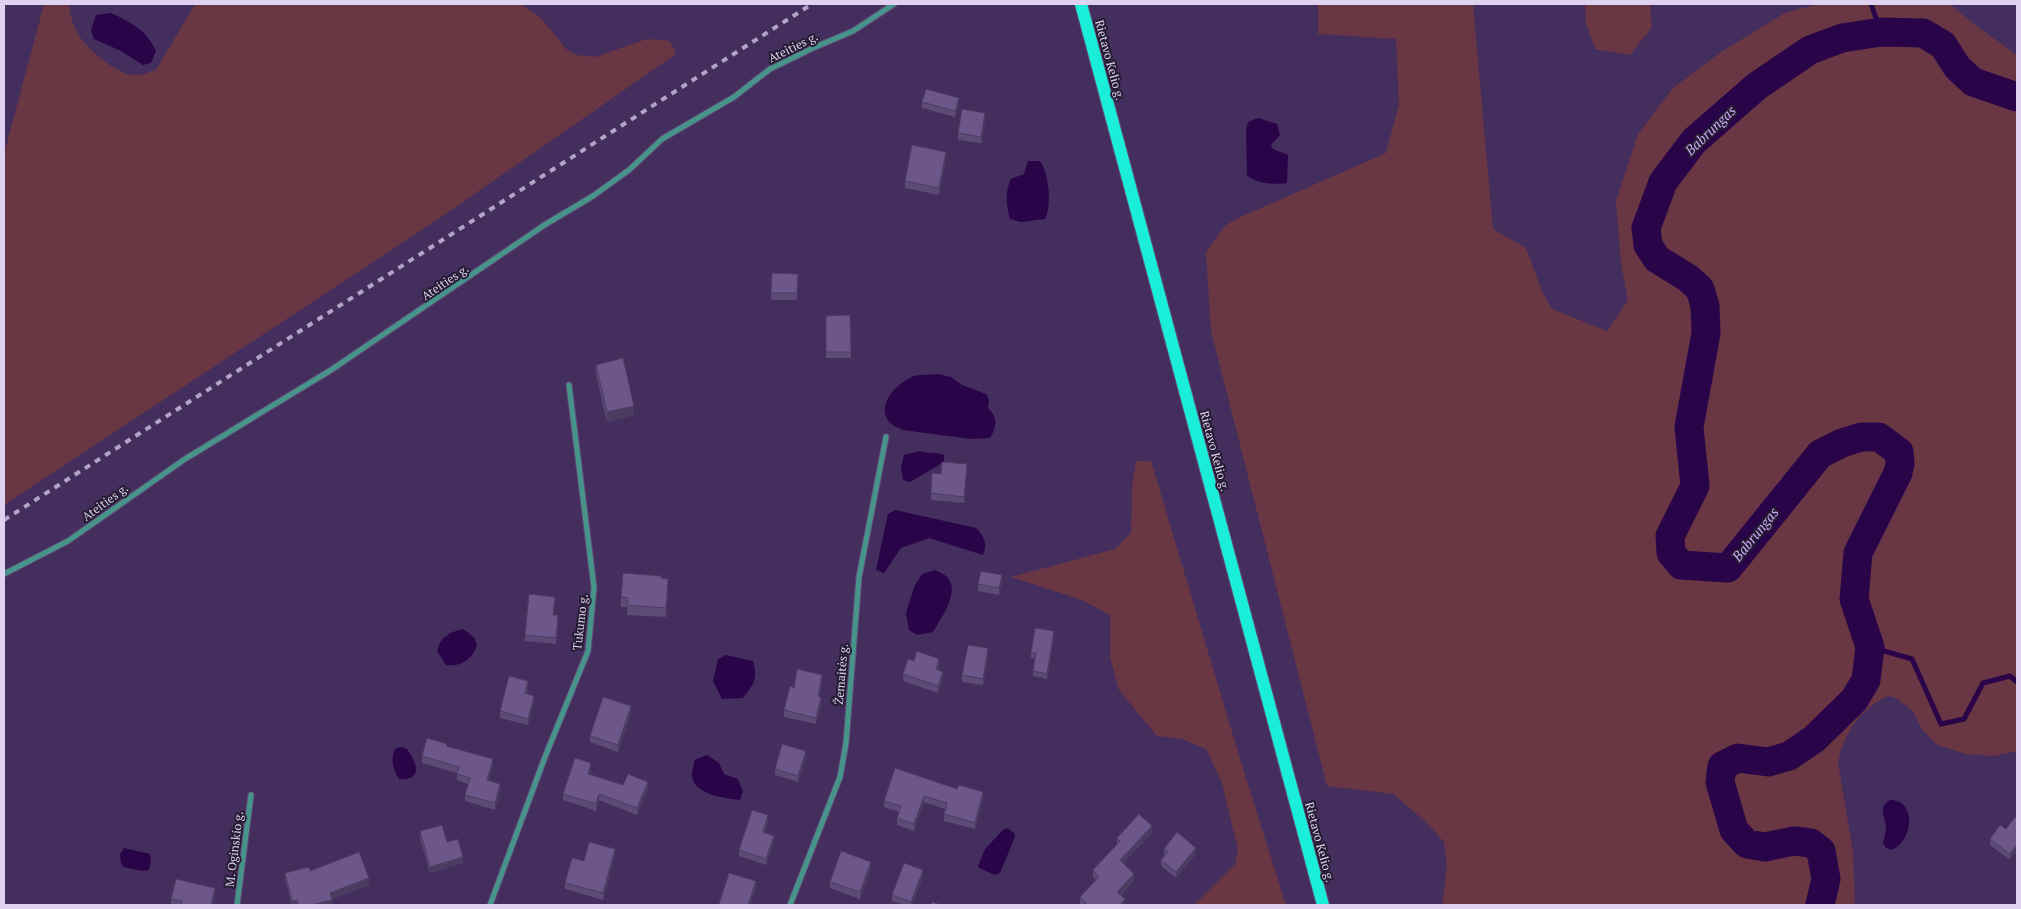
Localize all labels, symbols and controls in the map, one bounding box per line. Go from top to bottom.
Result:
street label: Rietavo Kelio g. [1092,18,1128,102]
street label: Ateities g. [766,29,820,65]
water label: Babrungas [1680,101,1740,160]
street label: Ateities g. [419,261,471,303]
street label: Rietavo Kelio g. [1197,409,1233,493]
street label: Ateities g. [79,480,131,524]
water label: Babrungas [1727,503,1783,566]
street label: Tukumo g. [569,593,591,651]
street label: Žemaitės g. [831,643,851,705]
street label: Rietavo Kelio g. [1302,800,1338,884]
street label: M. Oginskio g. [222,810,246,888]

